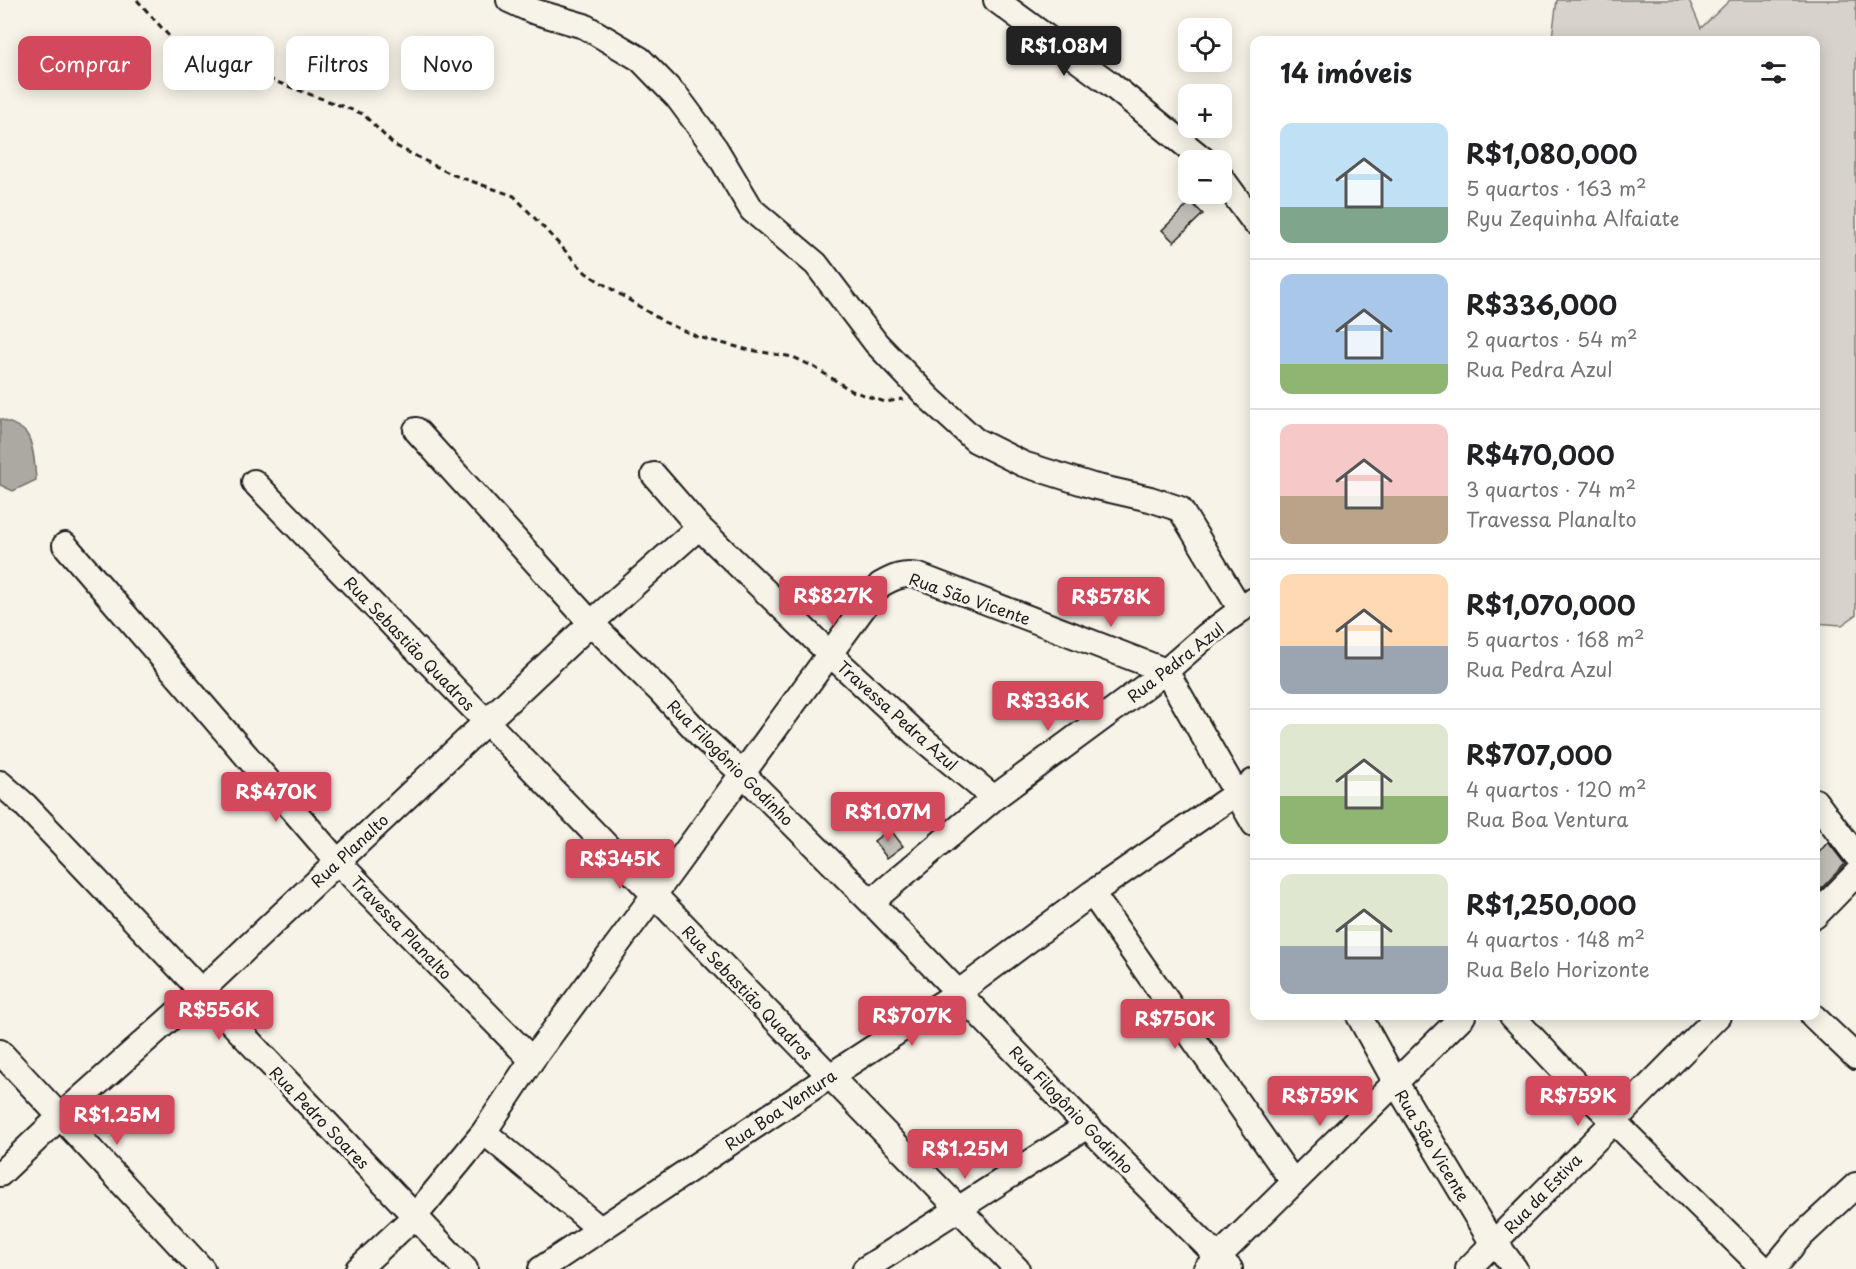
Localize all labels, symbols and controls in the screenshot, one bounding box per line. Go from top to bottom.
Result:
map controls [1178,18,1232,204]
button: locate [1178,18,1232,72]
pin: R$1.08M [1009,26,1119,77]
text: R$1.08M [1020,30,1108,60]
chip: Comprar [18,36,151,90]
chip: Alugar [163,36,274,90]
chip: Filtros [286,36,389,90]
chip: Novo [401,36,494,90]
text: 14 imóveis [1280,53,1412,92]
icon: filters [1757,56,1790,89]
button: + [1178,84,1232,138]
text: R$1,080,000 [1466,134,1637,173]
icon: home [1328,147,1400,219]
button: − [1178,150,1232,204]
text: 5 quartos · 163 m² [1466,173,1647,203]
text: Ryu Zequinha Alfaiate [1466,203,1679,233]
text: R$336,000 [1466,285,1617,324]
icon: home [1328,298,1400,370]
text: 2 quartos · 54 m² [1466,324,1638,354]
text: Rua Pedra Azul [1466,354,1612,384]
text: R$470,000 [1466,435,1615,474]
icon: home [1328,448,1400,520]
text: 3 quartos · 74 m² [1466,474,1636,504]
text: Travessa Planalto [1466,504,1637,534]
street label: Rua São Vicente [906,566,1034,630]
street label: Rua Sebastião Quadros [339,570,481,716]
pin: R$827K [784,576,882,627]
pin: R$578K [1062,577,1160,628]
text: R$827K [793,580,873,610]
text: R$578K [1071,581,1151,611]
text: R$1,070,000 [1466,585,1636,624]
icon: home [1328,598,1400,670]
street label: Rua Pedra Azul [1121,616,1229,708]
text: 5 quartos · 168 m² [1466,624,1645,654]
street label: Travessa Pedra Azul [832,654,964,776]
text: Rua Pedra Azul [1466,654,1612,684]
pin: R$336K [999,681,1097,732]
text: R$336K [1006,685,1090,715]
street label: Rua Filogônio Godinho [662,693,800,831]
text: R$707,000 [1466,735,1612,774]
icon: home [1328,748,1400,820]
pin: R$470K [227,772,325,823]
text: 4 quartos · 120 m² [1466,774,1647,804]
text: R$470K [235,776,317,806]
pin: R$1.07M [833,792,943,843]
text: R$1.07M [845,796,931,826]
text: Rua Boa Ventura [1466,804,1628,834]
street label: Rua Planalto [305,808,393,892]
pin: R$345K [571,839,669,890]
text: R$345K [579,843,661,873]
street label: Travessa Planalto [346,870,458,985]
text: R$1,250,000 [1466,885,1636,924]
icon: home [1328,898,1400,970]
street label: Rua Sebastião Quadros [677,919,819,1065]
text: 4 quartos · 148 m² [1466,924,1645,954]
text: Rua Belo Horizonte [1466,954,1650,984]
pin: R$556K [170,990,268,1041]
text: R$556K [178,994,260,1024]
pin: R$707K [863,996,961,1047]
pin: R$750K [1126,999,1224,1050]
text: R$707K [872,1000,952,1030]
text: R$750K [1135,1003,1215,1033]
street label: Rua Filogônio Godinho [1004,1040,1140,1178]
street label: Rua Pedro Soares [265,1060,375,1174]
street label: Rua Boa Ventura [719,1063,841,1155]
pin: R$759K [1271,1076,1369,1127]
pin: R$759K [1529,1076,1627,1127]
text: R$759K [1281,1080,1359,1110]
text: R$759K [1539,1080,1617,1110]
street label: Rua São Vicente [1390,1084,1476,1206]
pin: R$1.25M [62,1095,172,1146]
text: R$1.25M [74,1099,160,1129]
pin: R$1.25M [910,1129,1020,1180]
text: R$1.25M [922,1133,1008,1163]
street label: Rua da Estiva [1498,1148,1586,1238]

